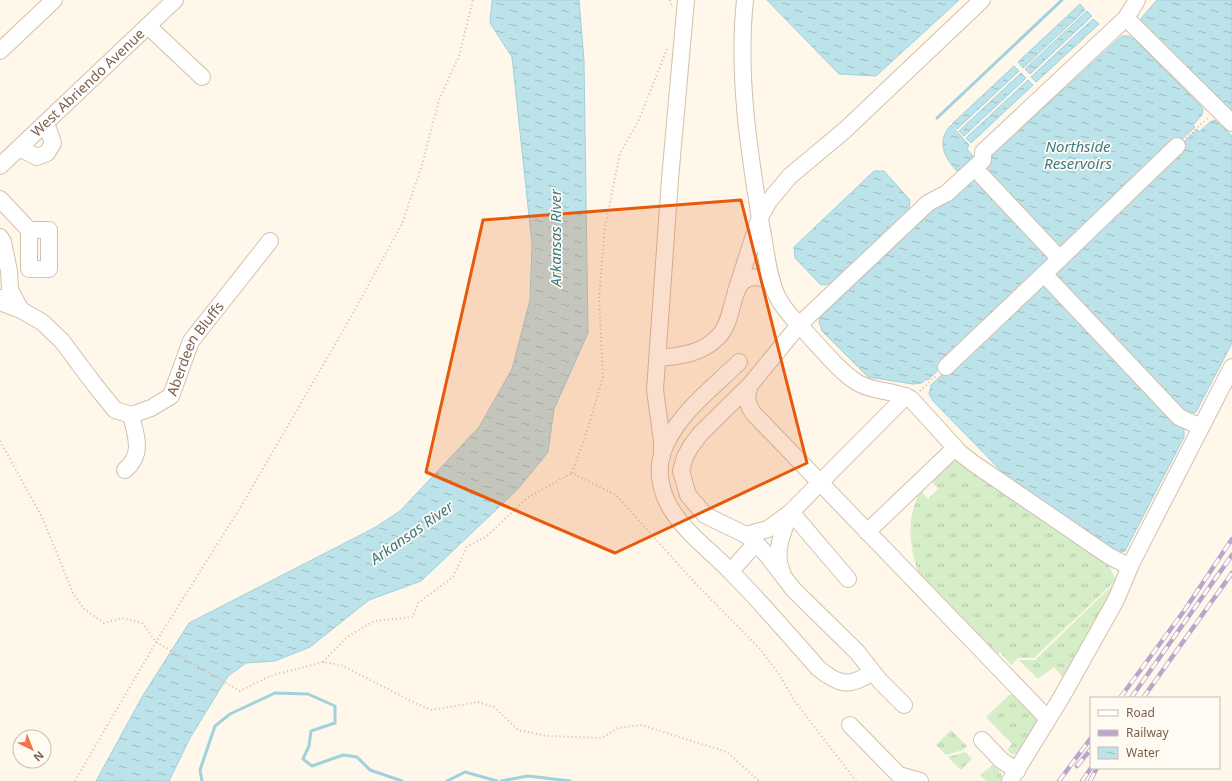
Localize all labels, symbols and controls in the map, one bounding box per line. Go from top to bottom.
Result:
street label: West Abriendo Avenue [27,24,148,141]
water label: Northside Reservoirs [1044,136,1112,173]
water label: Arkansas River [545,188,565,288]
street label: Aberdeen Bluffs [162,297,228,398]
water label: Arkansas River [365,495,458,569]
legend [1090,697,1220,769]
text: Road [1126,704,1155,721]
text: Railway [1126,724,1170,741]
north arrow [12,729,52,769]
text: Water [1126,744,1160,761]
text: N [31,748,48,765]

